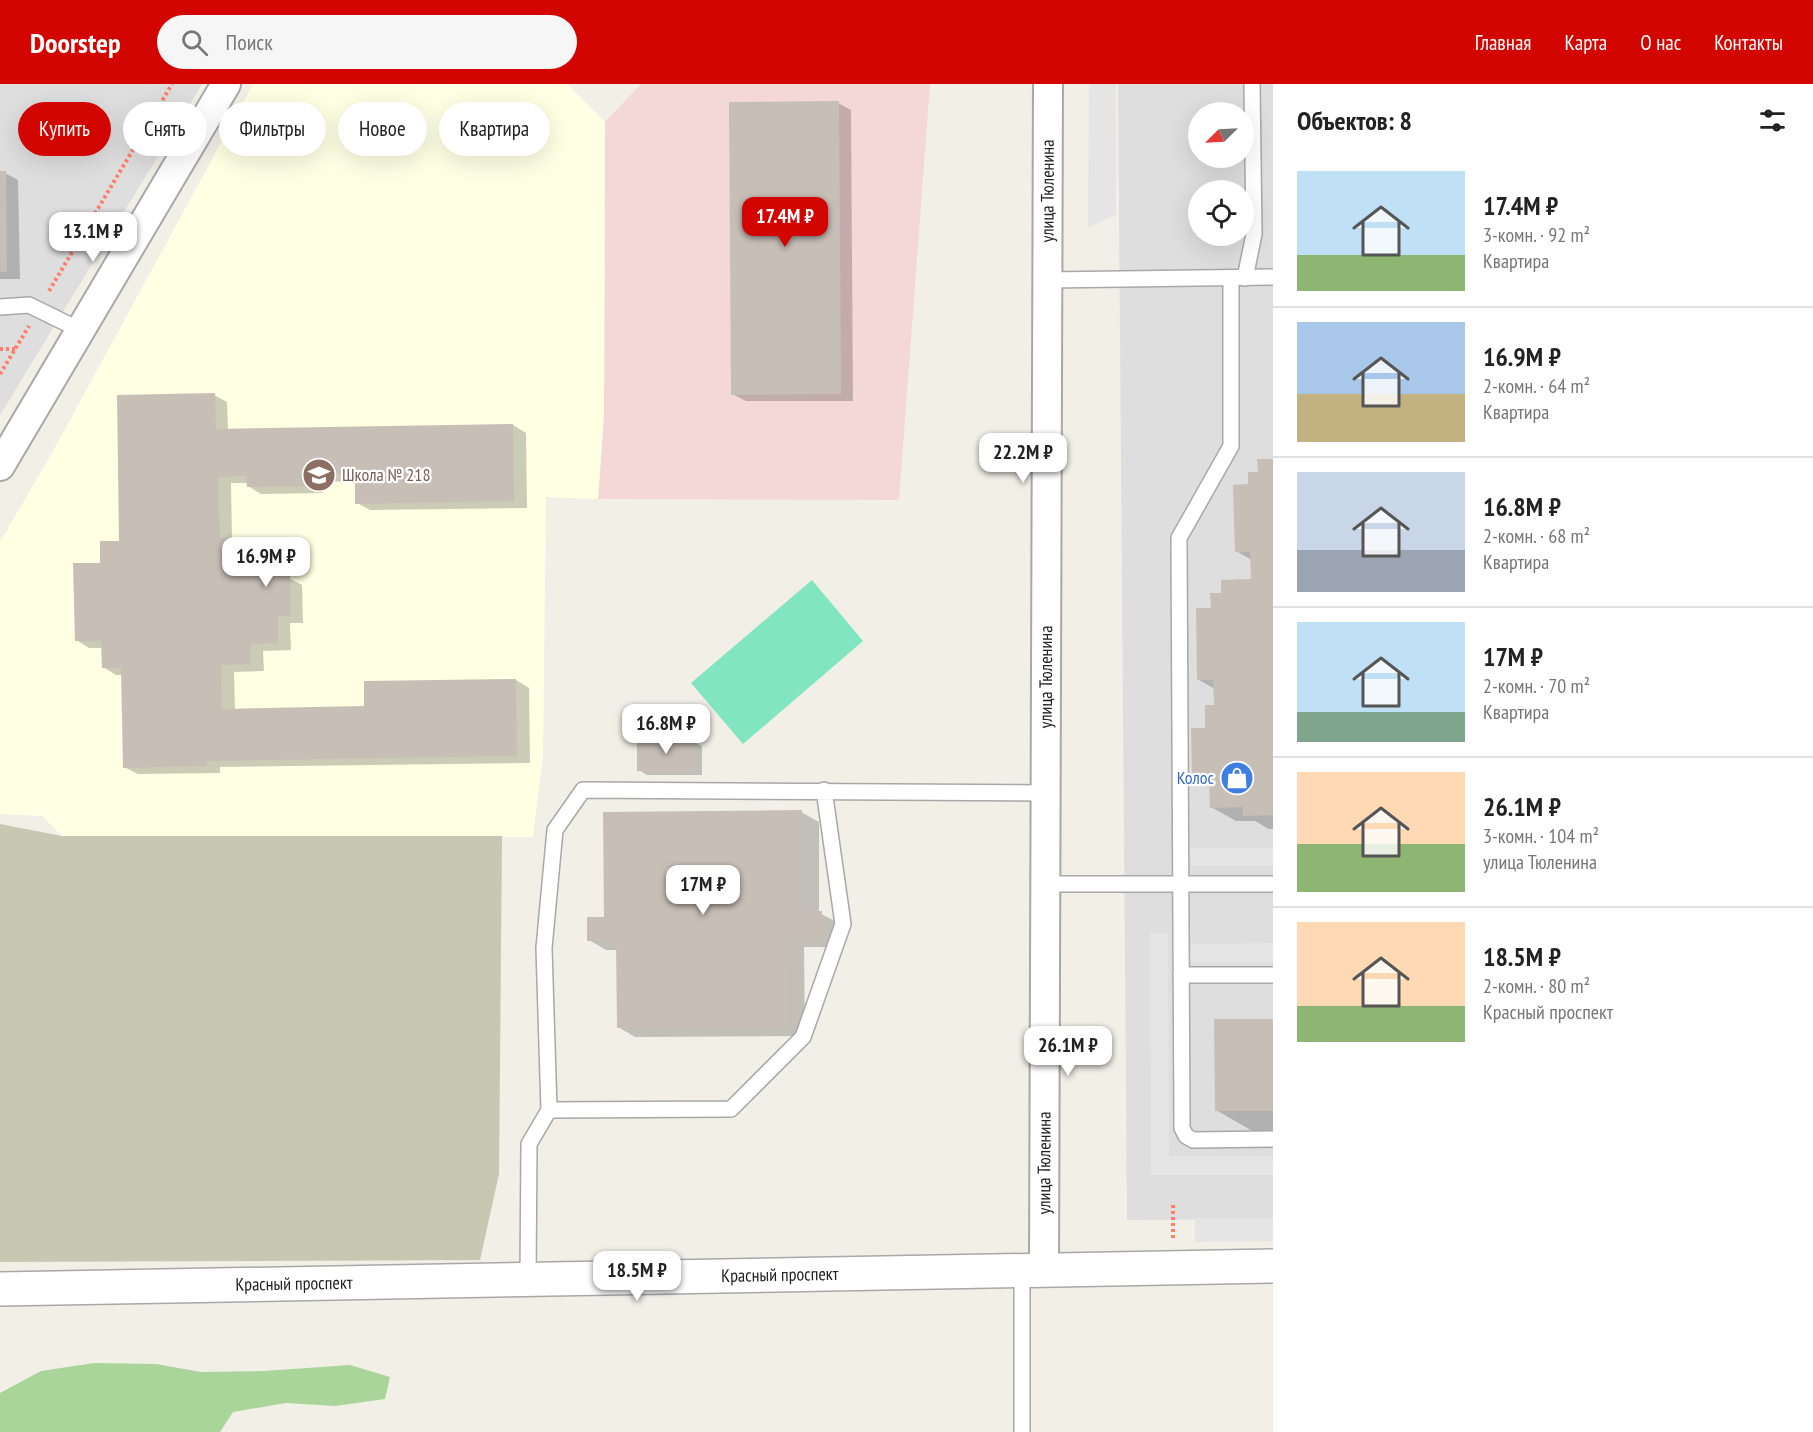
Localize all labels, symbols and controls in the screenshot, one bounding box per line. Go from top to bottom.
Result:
search box [157,15,577,69]
text: Doorstep [30,24,121,61]
icon: search [178,26,211,59]
text: Поиск [226,28,273,56]
text: Главная [1475,29,1531,56]
text: Карта [1564,29,1607,56]
text: О нас [1640,29,1681,56]
text: Контакты [1714,29,1783,56]
chip: Купить [18,102,111,156]
chip: Снять [123,102,207,156]
chip: Фильтры [219,102,326,156]
chip: Новое [338,102,427,156]
chip: Квартира [439,102,550,156]
north arrow [1188,102,1254,168]
map controls [1188,102,1254,246]
text: Объектов: 8 [1297,104,1412,137]
icon: filters [1756,104,1789,137]
street label: улица Тюленина [1035,140,1059,242]
button: locate [1188,180,1254,246]
text: 17.4M ₽ [1483,189,1558,222]
icon: home [1345,195,1417,267]
pin: 17.4M ₽ [730,197,840,248]
text: 17.4M ₽ [756,203,814,229]
pin: 13.1M ₽ [38,212,148,263]
text: 13.1M ₽ [63,218,123,244]
text: 3-комн. · 92 m² [1483,222,1590,248]
text: Квартира [1483,248,1549,274]
text: 16.9M ₽ [1483,340,1561,373]
icon: home [1345,346,1417,418]
text: 2-комн. · 64 m² [1483,373,1590,399]
text: Квартира [1483,399,1549,425]
pin: 22.2M ₽ [968,433,1078,484]
text: 22.2M ₽ [993,439,1053,465]
school or university icon: Школа № 218 [301,457,337,493]
place label: Школа № 218 [342,463,431,486]
text: 16.8M ₽ [1483,490,1561,523]
icon: home [1345,496,1417,568]
text: 2-комн. · 68 m² [1483,523,1590,549]
pin: 16.9M ₽ [211,537,321,588]
text: 16.9M ₽ [236,543,296,569]
text: Квартира [1483,549,1549,575]
street label: улица Тюленина [1034,626,1057,728]
text: 17M ₽ [1483,640,1543,673]
icon: home [1345,646,1417,718]
text: 2-комн. · 70 m² [1483,673,1590,699]
text: Квартира [1483,699,1549,725]
pin: 16.8M ₽ [611,704,721,755]
text: 16.8M ₽ [636,710,696,736]
shop icon: Колос [1219,760,1255,796]
place label: Колос [1177,766,1215,789]
text: 26.1M ₽ [1483,790,1561,823]
icon: home [1345,796,1417,868]
text: 3-комн. · 104 m² [1483,823,1599,849]
text: улица Тюленина [1483,849,1597,875]
pin: 17M ₽ [661,865,745,916]
text: 17M ₽ [680,871,726,897]
text: 18.5M ₽ [1483,940,1561,973]
icon: home [1345,946,1417,1018]
text: 2-комн. · 80 m² [1483,973,1590,999]
text: Красный проспект [1483,999,1613,1025]
pin: 26.1M ₽ [1013,1026,1123,1077]
text: 26.1M ₽ [1038,1032,1098,1058]
street label: улица Тюленина [1032,1112,1056,1214]
pin: 18.5M ₽ [582,1251,692,1302]
text: 18.5M ₽ [607,1257,667,1283]
street label: Красный проспект [721,1262,839,1287]
street label: Красный проспект [235,1271,353,1296]

